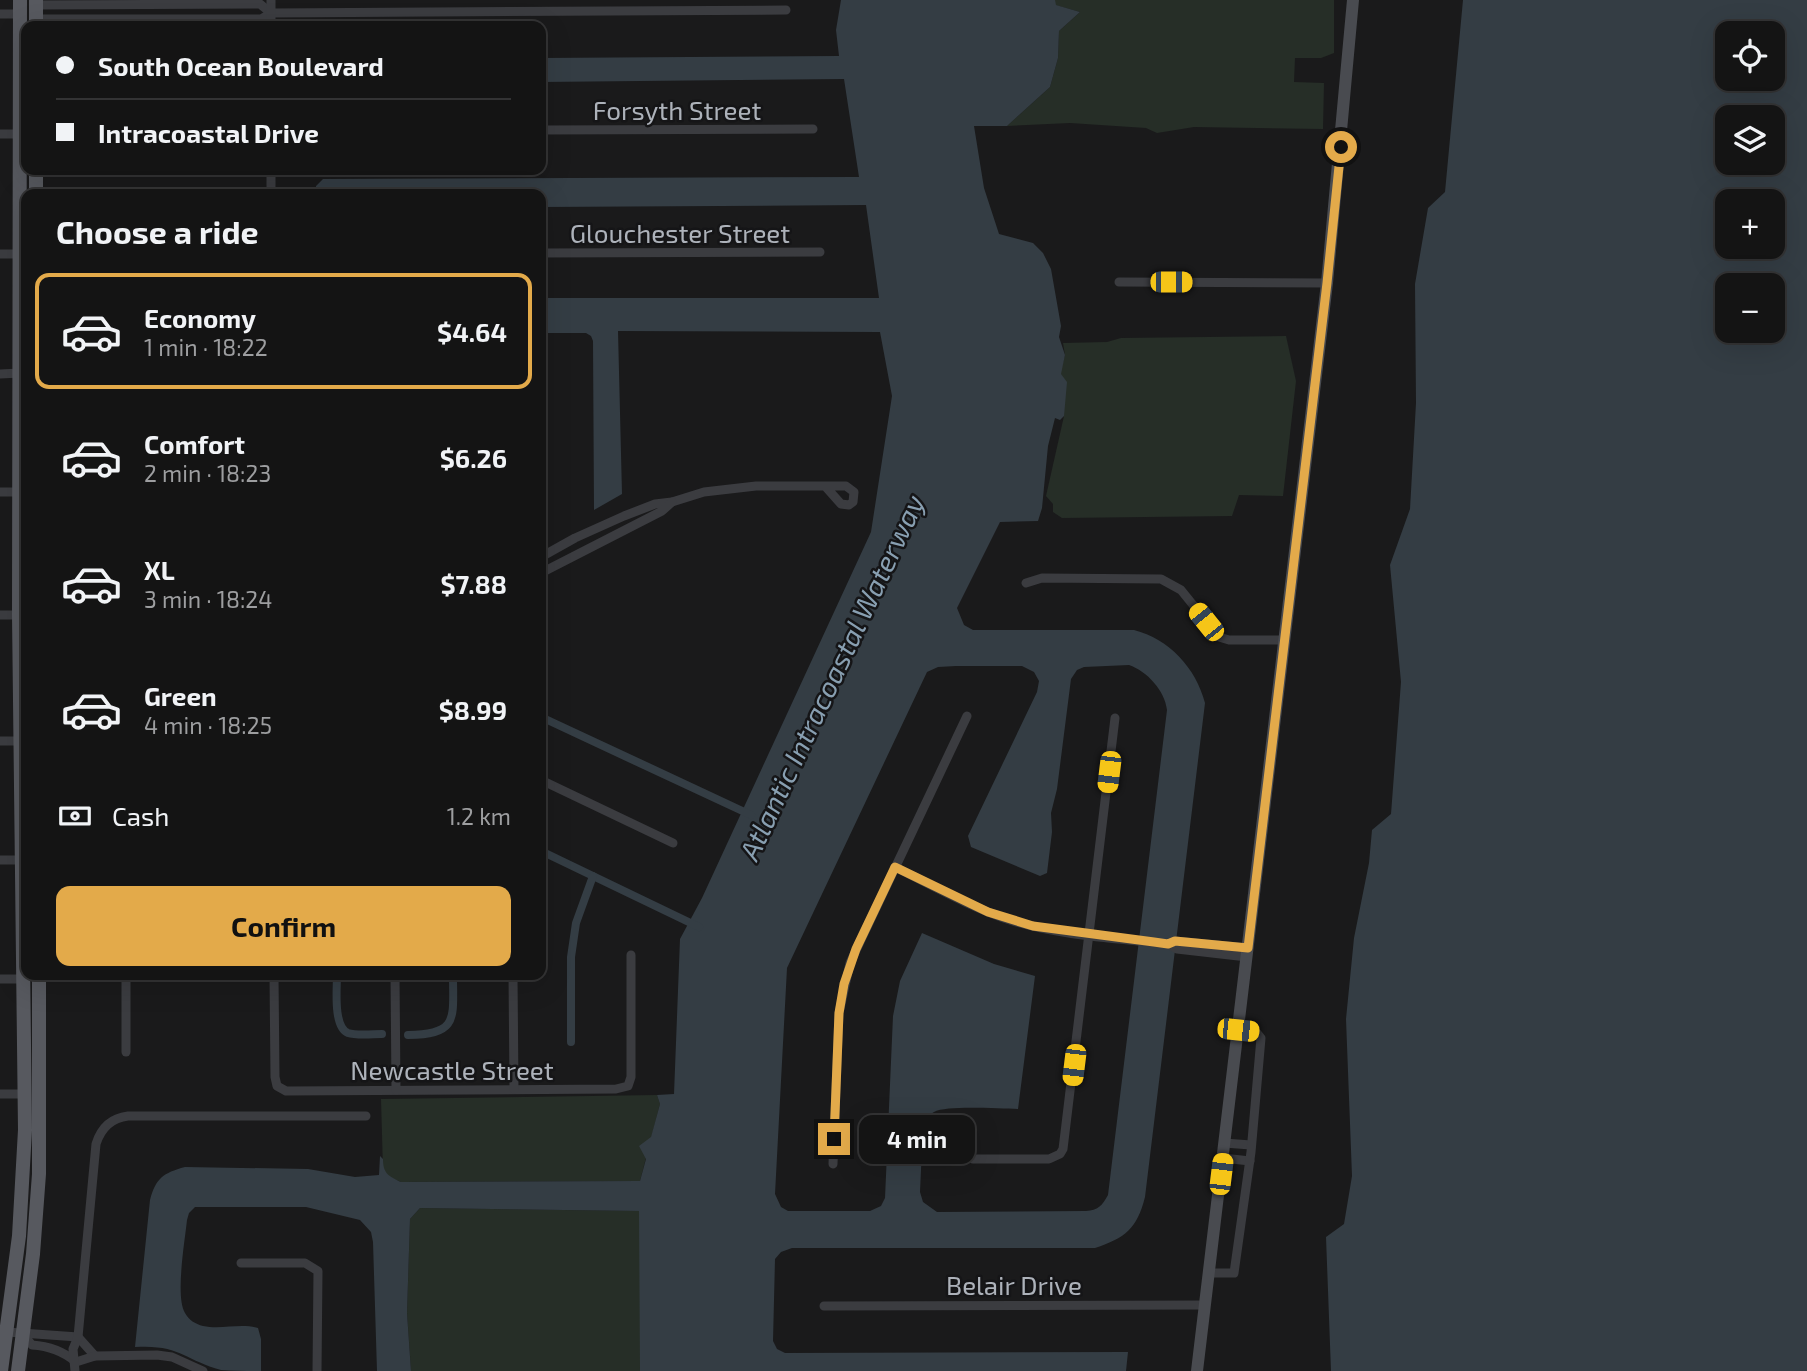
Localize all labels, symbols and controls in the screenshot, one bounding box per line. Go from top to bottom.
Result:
map controls [1715,21,1785,343]
button: locate [1715,21,1785,91]
text: South Ocean Boulevard [98,50,384,81]
street label: Forsyth Street [593,94,761,125]
button: layers [1715,105,1785,175]
text: Intracoastal Drive [98,117,319,148]
route start [1325,131,1357,163]
button: + [1715,189,1785,259]
text: Choose a ride [56,212,259,250]
street label: Glouchester Street [570,217,790,248]
car [1151,272,1193,293]
button: − [1715,273,1785,343]
icon: car [60,300,123,363]
text: Economy [144,302,256,333]
text: $4.64 [437,316,507,347]
text: 1 min · 18:22 [144,333,268,361]
icon: car [60,426,123,489]
text: Comfort [144,428,245,459]
text: $6.26 [440,442,507,473]
text: 2 min · 18:23 [144,459,271,487]
water label: Atlantic Intracoastal Waterway [731,489,931,866]
icon: car [60,552,123,615]
text: XL [144,554,175,585]
text: $7.88 [441,568,507,599]
text: 3 min · 18:24 [144,585,272,613]
car [1185,599,1228,645]
icon: car [60,678,123,741]
text: Green [144,680,217,711]
text: $8.99 [439,694,507,725]
text: 4 min · 18:25 [144,711,272,739]
car [1097,750,1122,794]
icon: cash [56,797,94,835]
text: Cash [112,800,169,831]
text: 1.2 km [447,802,511,830]
button: Confirm [56,886,511,966]
car [1217,1017,1260,1043]
car [1062,1043,1087,1087]
street label: Newcastle Street [350,1054,554,1085]
callout: 4 min [858,1114,974,1164]
route end [818,1123,850,1155]
text: 4 min [887,1125,947,1153]
car [1209,1152,1234,1196]
street label: Belair Drive [946,1269,1082,1300]

